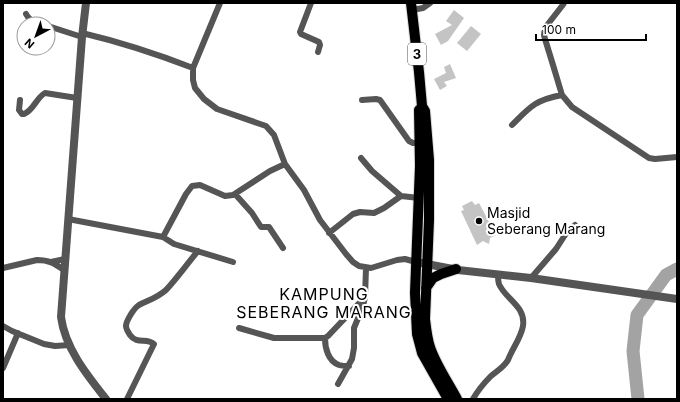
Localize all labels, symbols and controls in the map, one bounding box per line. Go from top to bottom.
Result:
north arrow [16,16,56,56]
scale bar [536,16,646,42]
text: 100 m [542,22,576,37]
text: N [22,36,37,52]
road number: 3 [408,43,426,65]
place label: Masjid Seberang Marang [487,204,605,237]
marker: Masjid Seberang Marang [474,216,484,226]
district label: KAMPUNG SEBERANG MARANG [236,284,412,322]

